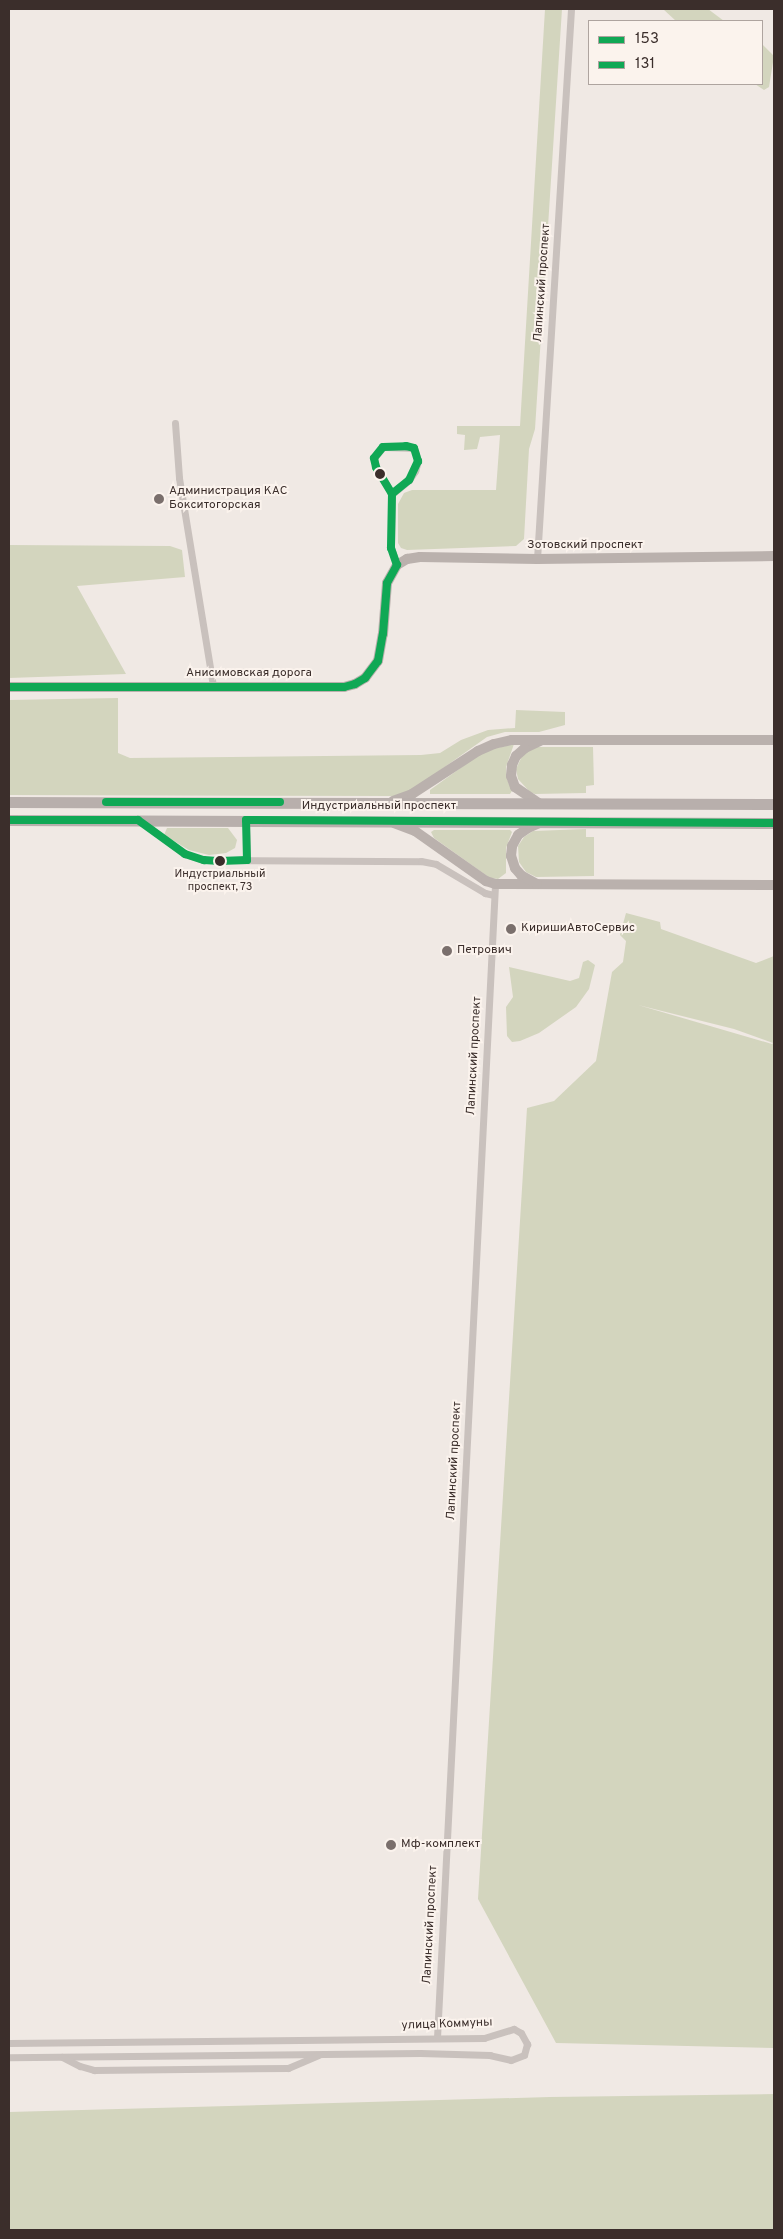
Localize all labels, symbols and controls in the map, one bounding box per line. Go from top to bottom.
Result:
legend [588,20,763,85]
text: 153 [635,30,659,49]
text: 131 [635,55,655,74]
street label: Лапинский проспект [532,223,554,343]
unlabelled marker [375,469,385,479]
place label: Администрация КАС Бокситогорская [169,485,287,513]
marker: Администрация КАС Бокситогорская [153,493,165,505]
street label: Зотовский проспект [527,539,643,553]
street label: Анисимовская дорога [186,667,312,681]
street label: Индустриальный проспект [302,800,456,814]
marker: Индустриальный проспект, 73 [215,856,225,866]
place label: Индустриальный проспект, 73 [175,868,265,894]
place label: КиришиАвтоСервис [521,922,635,936]
marker: КиришиАвтоСервис [505,923,517,935]
place label: Петрович [457,944,512,958]
marker: Петрович [441,945,453,957]
street label: Лапинский проспект [465,996,485,1116]
street label: Лапинский проспект [445,1401,465,1521]
place label: Мф-комплект [401,1838,480,1852]
marker: Мф-комплект [385,1839,397,1851]
street label: Лапинский проспект [421,1865,441,1985]
street label: улица Коммуны [401,2016,493,2034]

